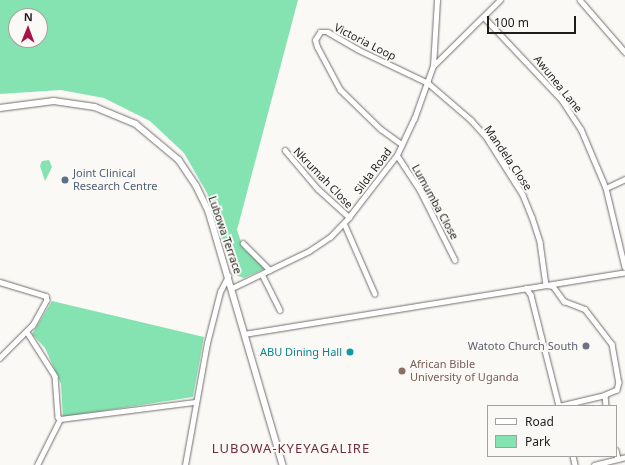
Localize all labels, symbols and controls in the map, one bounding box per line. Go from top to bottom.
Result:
north arrow [8,8,48,48]
scale bar [489,8,578,34]
text: N [24,9,33,24]
text: 100 m [494,14,529,31]
street label: Victoria Loop [332,21,398,63]
street label: Awunea Lane [531,53,585,115]
street label: Mandela Close [481,123,535,193]
street label: Nkrumah Close [291,145,355,211]
street label: Silda Road [351,145,395,197]
street label: Lumumba Close [409,162,461,242]
place label: Joint Clinical Research Centre [73,167,157,193]
marker: Joint Clinical Research Centre [60,175,70,185]
street label: Lubowa Terrace [205,194,245,276]
place label: Watoto Church South [468,339,578,353]
marker: Watoto Church South [581,341,591,351]
place label: ABU Dining Hall [260,345,342,359]
marker: ABU Dining Hall [345,347,355,357]
place label: African Bible University of Uganda [410,358,519,384]
marker: African Bible University of Uganda [397,366,407,376]
legend [487,405,617,457]
text: Road [525,413,554,430]
text: Park [525,433,550,450]
district label: LUBOWA-KYEYAGALIRE [212,440,370,456]

